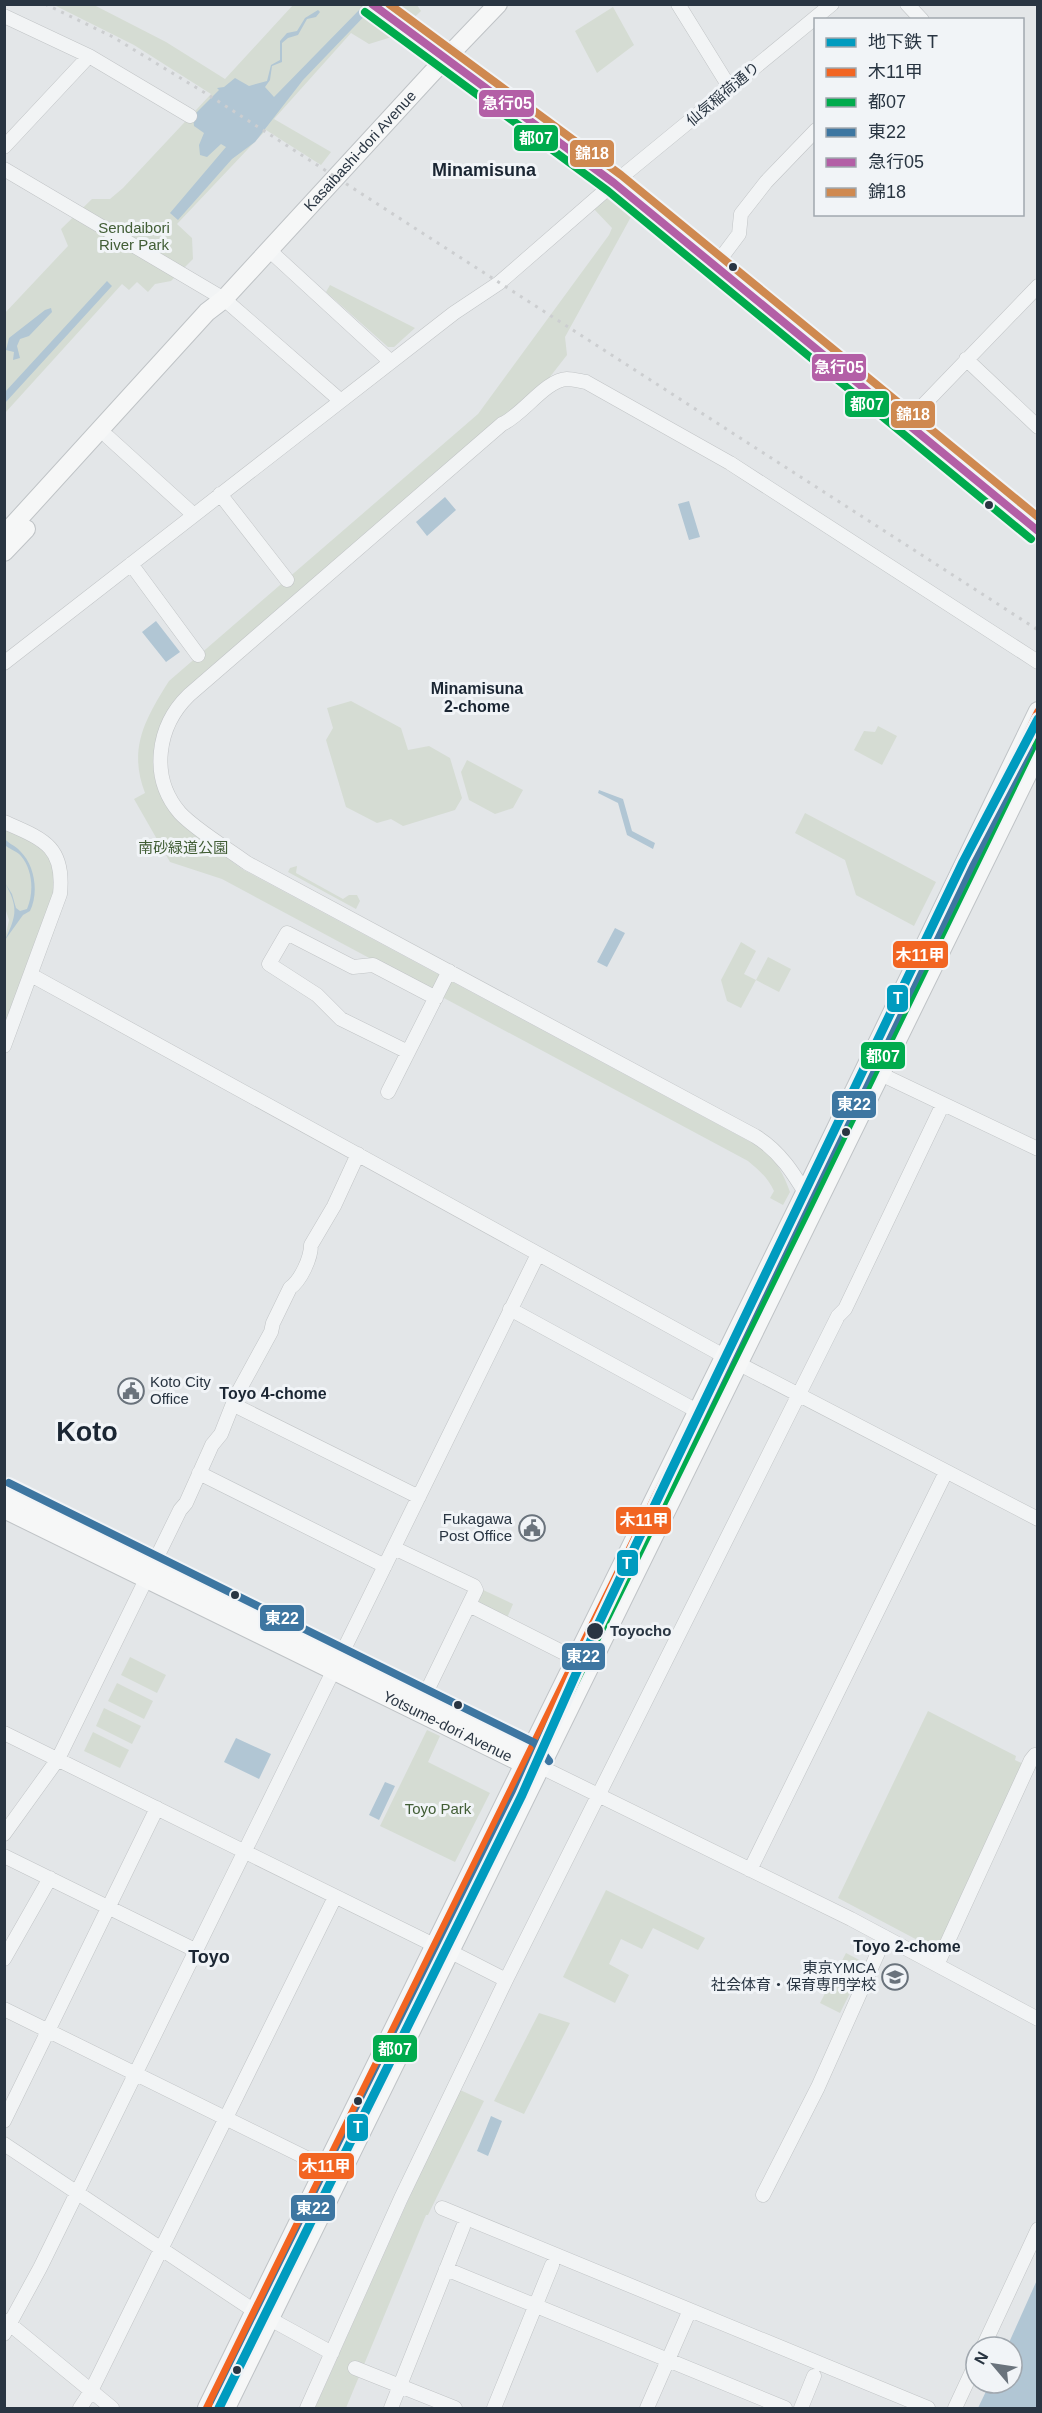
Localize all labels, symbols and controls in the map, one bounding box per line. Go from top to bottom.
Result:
legend [814,18,1024,216]
text: 地下鉄 T [868,32,938,52]
street label: 仙気稲荷通り [683,58,763,129]
text: 木11甲 [868,62,923,82]
street label: Kasaibashi-dori Avenue [300,87,419,214]
line badge: 急行05 [478,89,535,118]
text: 都07 [868,92,906,112]
text: 急行05 [482,95,532,112]
text: 東22 [868,122,906,142]
line badge: 都07 [513,124,559,152]
text: 都07 [519,130,553,147]
line badge: 錦18 [569,139,615,168]
text: 錦18 [575,145,609,162]
text: 急行05 [868,152,924,172]
district label: Minamisuna [432,160,537,180]
text: 錦18 [868,182,906,202]
park label: Sendaibori River Park [98,219,170,253]
unlabelled marker [727,261,739,273]
line badge: 急行05 [811,353,867,382]
text: 急行05 [814,359,864,376]
line badge: 都07 [844,390,890,418]
text: 都07 [850,396,884,413]
line badge: 錦18 [890,400,936,429]
text: 錦18 [896,406,930,423]
unlabelled marker [983,499,995,511]
district label: Minamisuna 2-chome [431,680,523,715]
park label: 南砂緑道公園 [138,839,228,856]
line badge: 木11甲 [892,940,949,969]
text: 木11甲 [896,947,944,964]
line badge: T [886,984,909,1013]
text: T [893,990,903,1007]
line badge: 都07 [860,1041,906,1070]
text: 都07 [866,1048,900,1065]
line badge: 東22 [831,1090,877,1119]
text: 東22 [837,1096,871,1113]
unlabelled marker [840,1126,852,1138]
place label: Koto City Office [150,1373,211,1407]
public building icon: Koto City Office [116,1376,146,1406]
district label: Toyo 4-chome [219,1385,327,1402]
district label: Koto [56,1417,118,1447]
line badge: 木11甲 [615,1506,672,1535]
place label: Fukagawa Post Office [439,1510,513,1544]
text: 木11甲 [620,1512,668,1529]
public building icon: Fukagawa Post Office [517,1513,547,1543]
line badge: T [616,1549,639,1577]
text: T [622,1555,632,1572]
unlabelled marker [229,1589,241,1601]
line badge: 東22 [259,1604,305,1632]
text: 東22 [265,1610,299,1627]
marker: Toyocho [585,1621,605,1641]
place label: Toyocho [610,1622,671,1639]
line badge: 東22 [561,1642,606,1671]
text: 東22 [566,1648,600,1665]
street label: Yotsume-dori Avenue [380,1687,515,1765]
unlabelled marker [452,1699,464,1711]
park label: Toyo Park [405,1800,472,1817]
district label: Toyo 2-chome [853,1938,961,1955]
district label: Toyo [188,1947,230,1967]
place label: 東京YMCA 社会体育・保育専門学校 [711,1959,876,1993]
school or university icon: 東京YMCA 社会体育・保育専門学校 [880,1962,910,1992]
line badge: 都07 [372,2034,418,2063]
text: 都07 [378,2041,412,2058]
unlabelled marker [352,2095,364,2107]
line badge: T [346,2113,369,2142]
text: T [353,2119,363,2136]
line badge: 木11甲 [298,2152,355,2180]
text: 木11甲 [302,2158,350,2175]
line badge: 東22 [290,2194,336,2222]
text: 東22 [296,2200,330,2217]
north arrow [964,2335,1024,2395]
text: N [971,2349,992,2367]
unlabelled marker [231,2364,243,2376]

